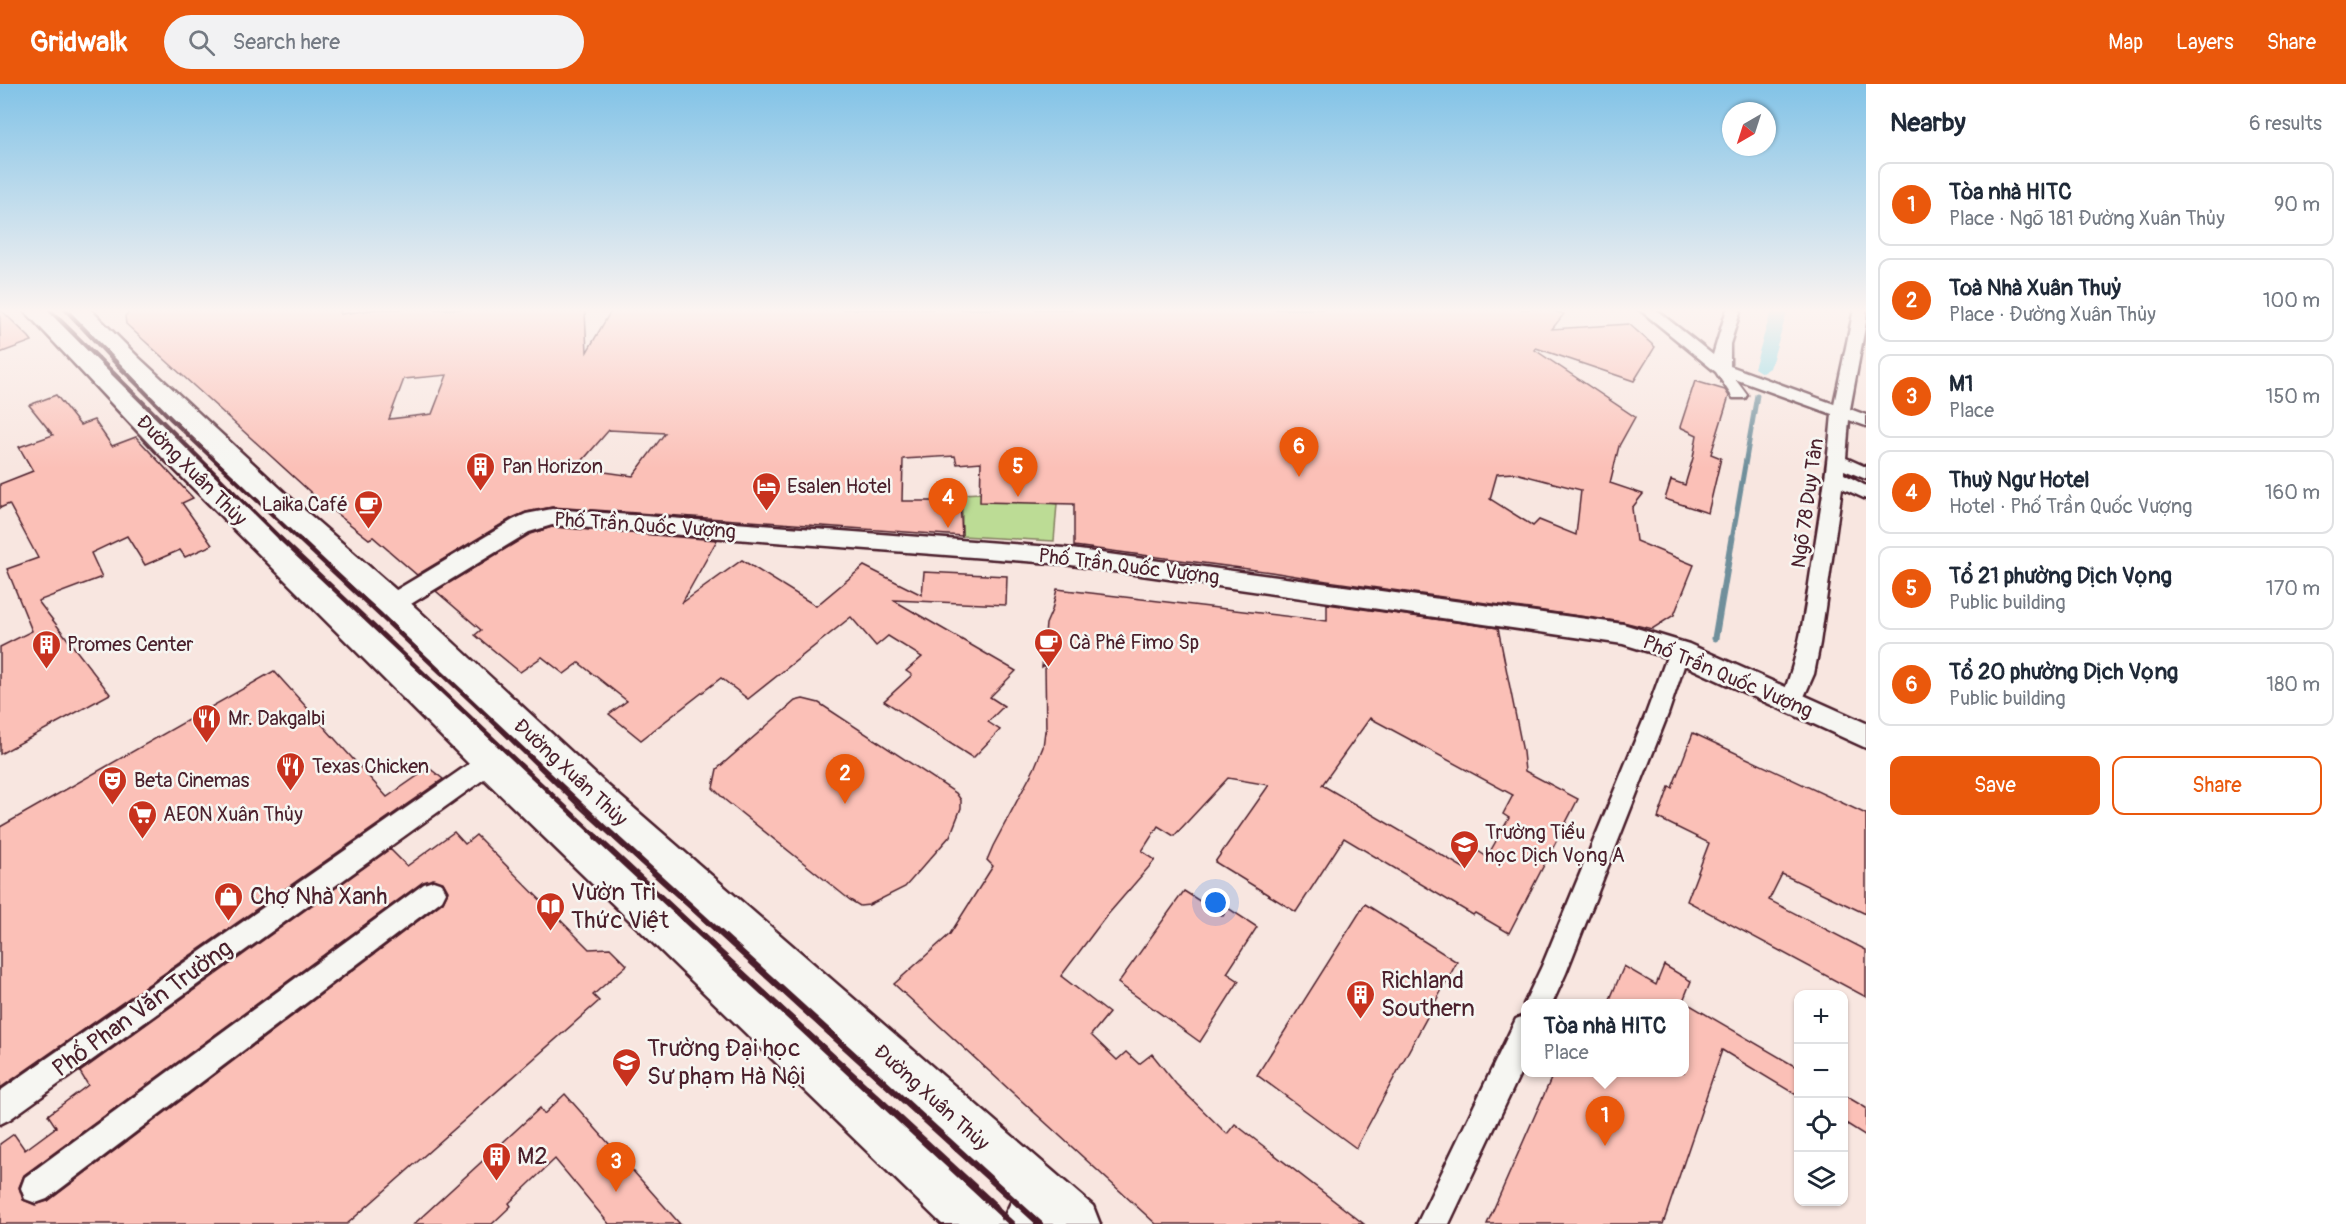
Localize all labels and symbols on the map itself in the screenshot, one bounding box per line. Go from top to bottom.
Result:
north arrow [1722,102,1776,156]
street label: Đường Xuân Thủy [131,410,253,531]
pin: 6 [1280,428,1318,477]
street label: Ngõ 78 Duy Tân [1786,437,1829,570]
pin: 5 [998,448,1038,497]
building icon: Pan Horizon [465,450,497,492]
place label: Pan Horizon [502,454,603,479]
hotel icon: Esalen Hotel [750,470,782,512]
place label: Esalen Hotel [787,474,892,499]
pin: 4 [928,478,968,528]
cafe icon: Laika Café [353,488,385,530]
place label: Laika Café [261,492,348,517]
street label: Phố Trần Quốc Vượng [553,507,737,544]
street label: Phố Trần Quốc Vượng [1037,543,1221,590]
cafe icon: Cà Phê Fimo Sp [1032,626,1064,668]
building icon: Promes Center [30,628,62,670]
street label: Phố Trần Quốc Vượng [1639,629,1817,724]
place label: Cà Phê Fimo Sp [1069,630,1199,655]
place label: Promes Center [67,632,193,657]
restaurant icon: Mr. Dakgalbi [191,702,223,744]
place label: Mr. Dakgalbi [228,706,325,731]
street label: Đường Xuân Thủy [509,713,633,832]
restaurant icon: Texas Chicken [275,750,307,792]
place label: Texas Chicken [312,754,429,779]
pin: 2 [826,754,864,804]
theatre icon: Beta Cinemas [97,764,129,806]
place label: Beta Cinemas [134,768,250,793]
supermarket icon: AEON Xuân Thủy [126,798,158,840]
place label: AEON Xuân Thủy [163,802,303,827]
place label: Trường Tiểu học Dịch Vọng A [1485,820,1625,868]
school or university icon: Trường Tiểu học Dịch Vọng A [1448,828,1480,870]
place label: Vườn Tri Thức Việt [571,878,669,935]
shop icon: Chợ Nhà Xanh [213,880,245,922]
place label: Chợ Nhà Xanh [250,882,387,911]
your location [1201,888,1230,917]
library icon: Vườn Tri Thức Việt [534,890,566,932]
street label: Phố Phan Văn Trường [47,933,238,1083]
place label: Richland Southern [1381,966,1475,1023]
building icon: Richland Southern [1344,978,1376,1020]
place label: Trường Đại học Sư phạm Hà Nội [647,1034,805,1091]
street label: Đường Xuân Thủy [869,1039,995,1156]
school or university icon: Trường Đại học Sư phạm Hà Nội [610,1046,642,1088]
pin: 1 [1586,1096,1624,1146]
building icon: M2 [480,1140,512,1182]
place label: M2 [517,1142,548,1171]
pin: 3 [596,1142,636,1192]

